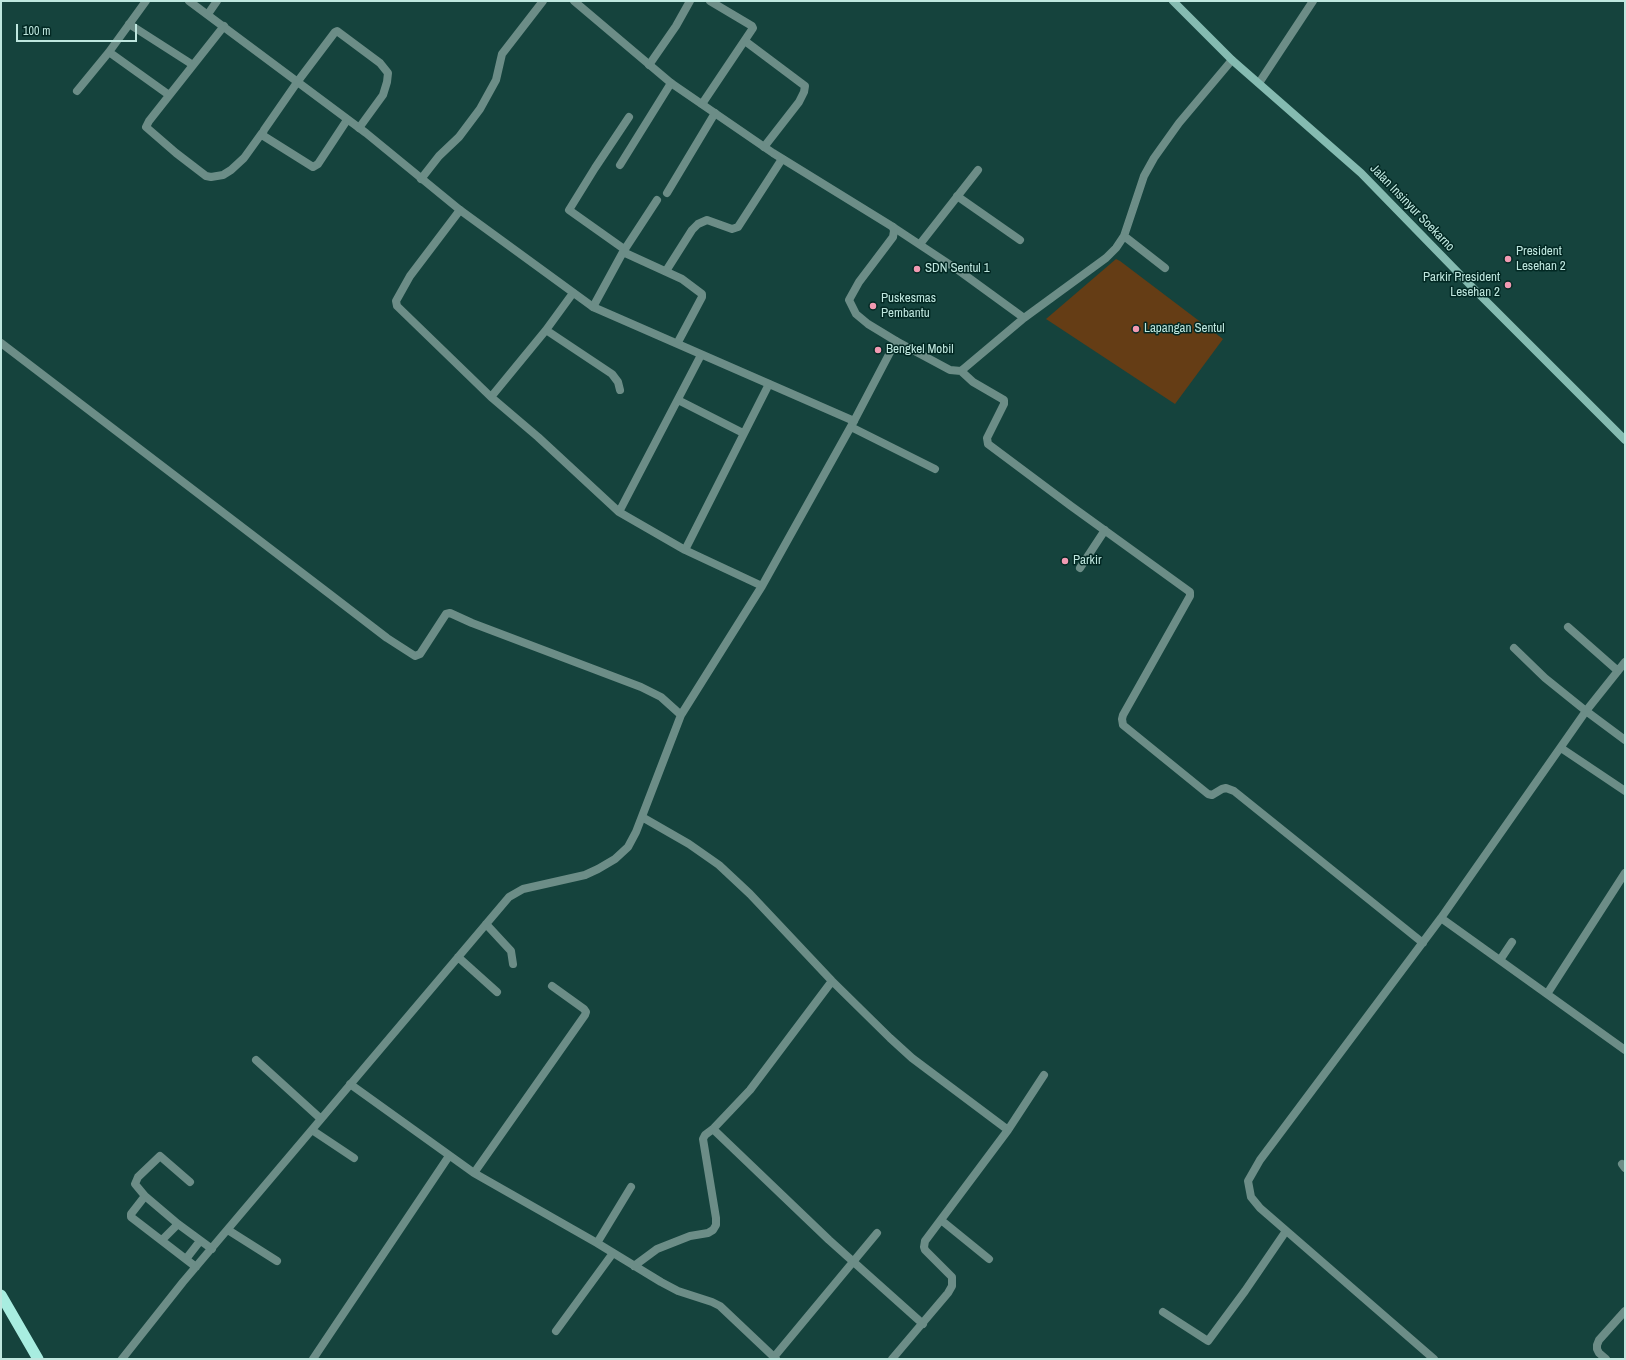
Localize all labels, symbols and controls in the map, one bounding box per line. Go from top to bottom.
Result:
scale bar [18,16,139,42]
text: 100 m [23,23,50,39]
street label: Jalan Insinyur Soekarno [1366,161,1458,255]
place label: President Lesehan 2 [1516,244,1566,275]
marker: President Lesehan 2 [1503,254,1513,264]
place label: SDN Sentul 1 [925,261,990,277]
marker: SDN Sentul 1 [912,264,922,274]
place label: Parkir President Lesehan 2 [1423,270,1500,301]
marker: Parkir President Lesehan 2 [1503,280,1513,290]
place label: Puskesmas Pembantu [881,291,936,322]
marker: Puskesmas Pembantu [868,301,878,311]
place label: Lapangan Sentul [1144,321,1225,337]
marker: Lapangan Sentul [1131,324,1141,334]
place label: Bengkel Mobil [886,342,954,358]
marker: Bengkel Mobil [873,345,883,355]
place label: Parkir [1073,553,1101,569]
marker: Parkir [1060,556,1070,566]

